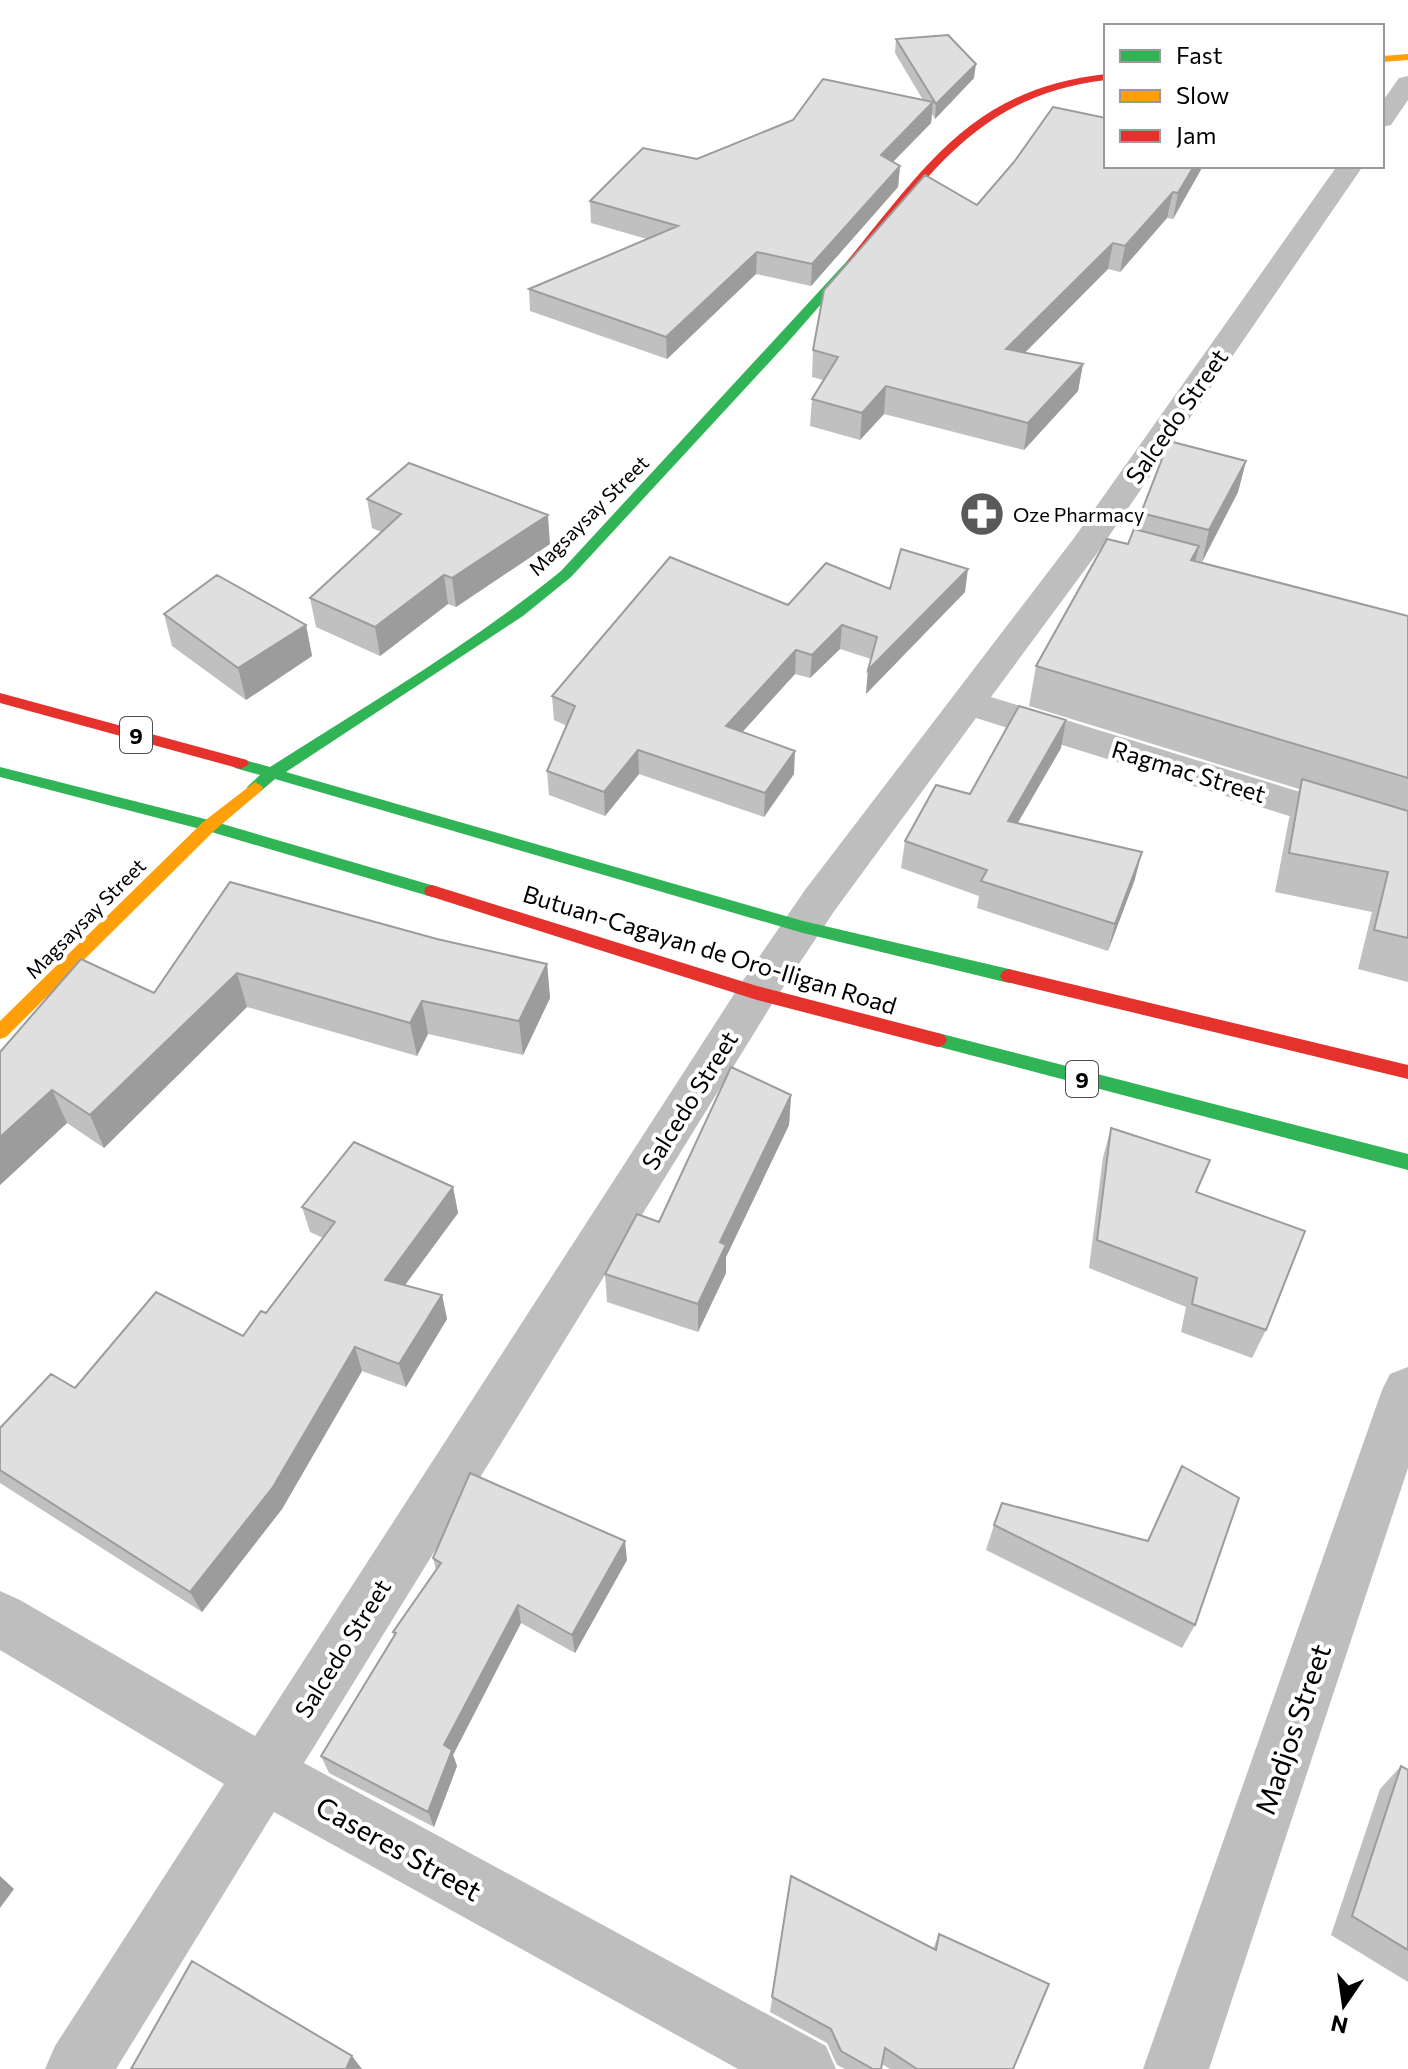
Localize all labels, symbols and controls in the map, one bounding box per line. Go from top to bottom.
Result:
legend [1104,24,1384,168]
text: Fast [1176,40,1223,69]
text: Slow [1176,80,1229,109]
text: Jam [1176,120,1216,149]
street label: Salcedo Street [1119,343,1233,489]
street label: Magsaysay Street [523,450,653,580]
pharmacy icon: Oze Pharmacy [958,490,1006,538]
place label: Oze Pharmacy [1013,502,1144,526]
road number: 9 [120,717,152,753]
street label: Ragmac Street [1109,734,1270,808]
street label: Magsaysay Street [20,853,150,983]
street label: Butuan-Cagayan de Oro-Iligan Road [520,878,900,1020]
street label: Salcedo Street [635,1025,743,1175]
road number: 9 [1066,1061,1098,1097]
street label: Salcedo Street [288,1573,396,1723]
street label: Madjos Street [1247,1639,1337,1819]
street label: Caseres Street [310,1789,488,1907]
north arrow [1304,1965,1384,2045]
text: N [1328,2010,1350,2040]

